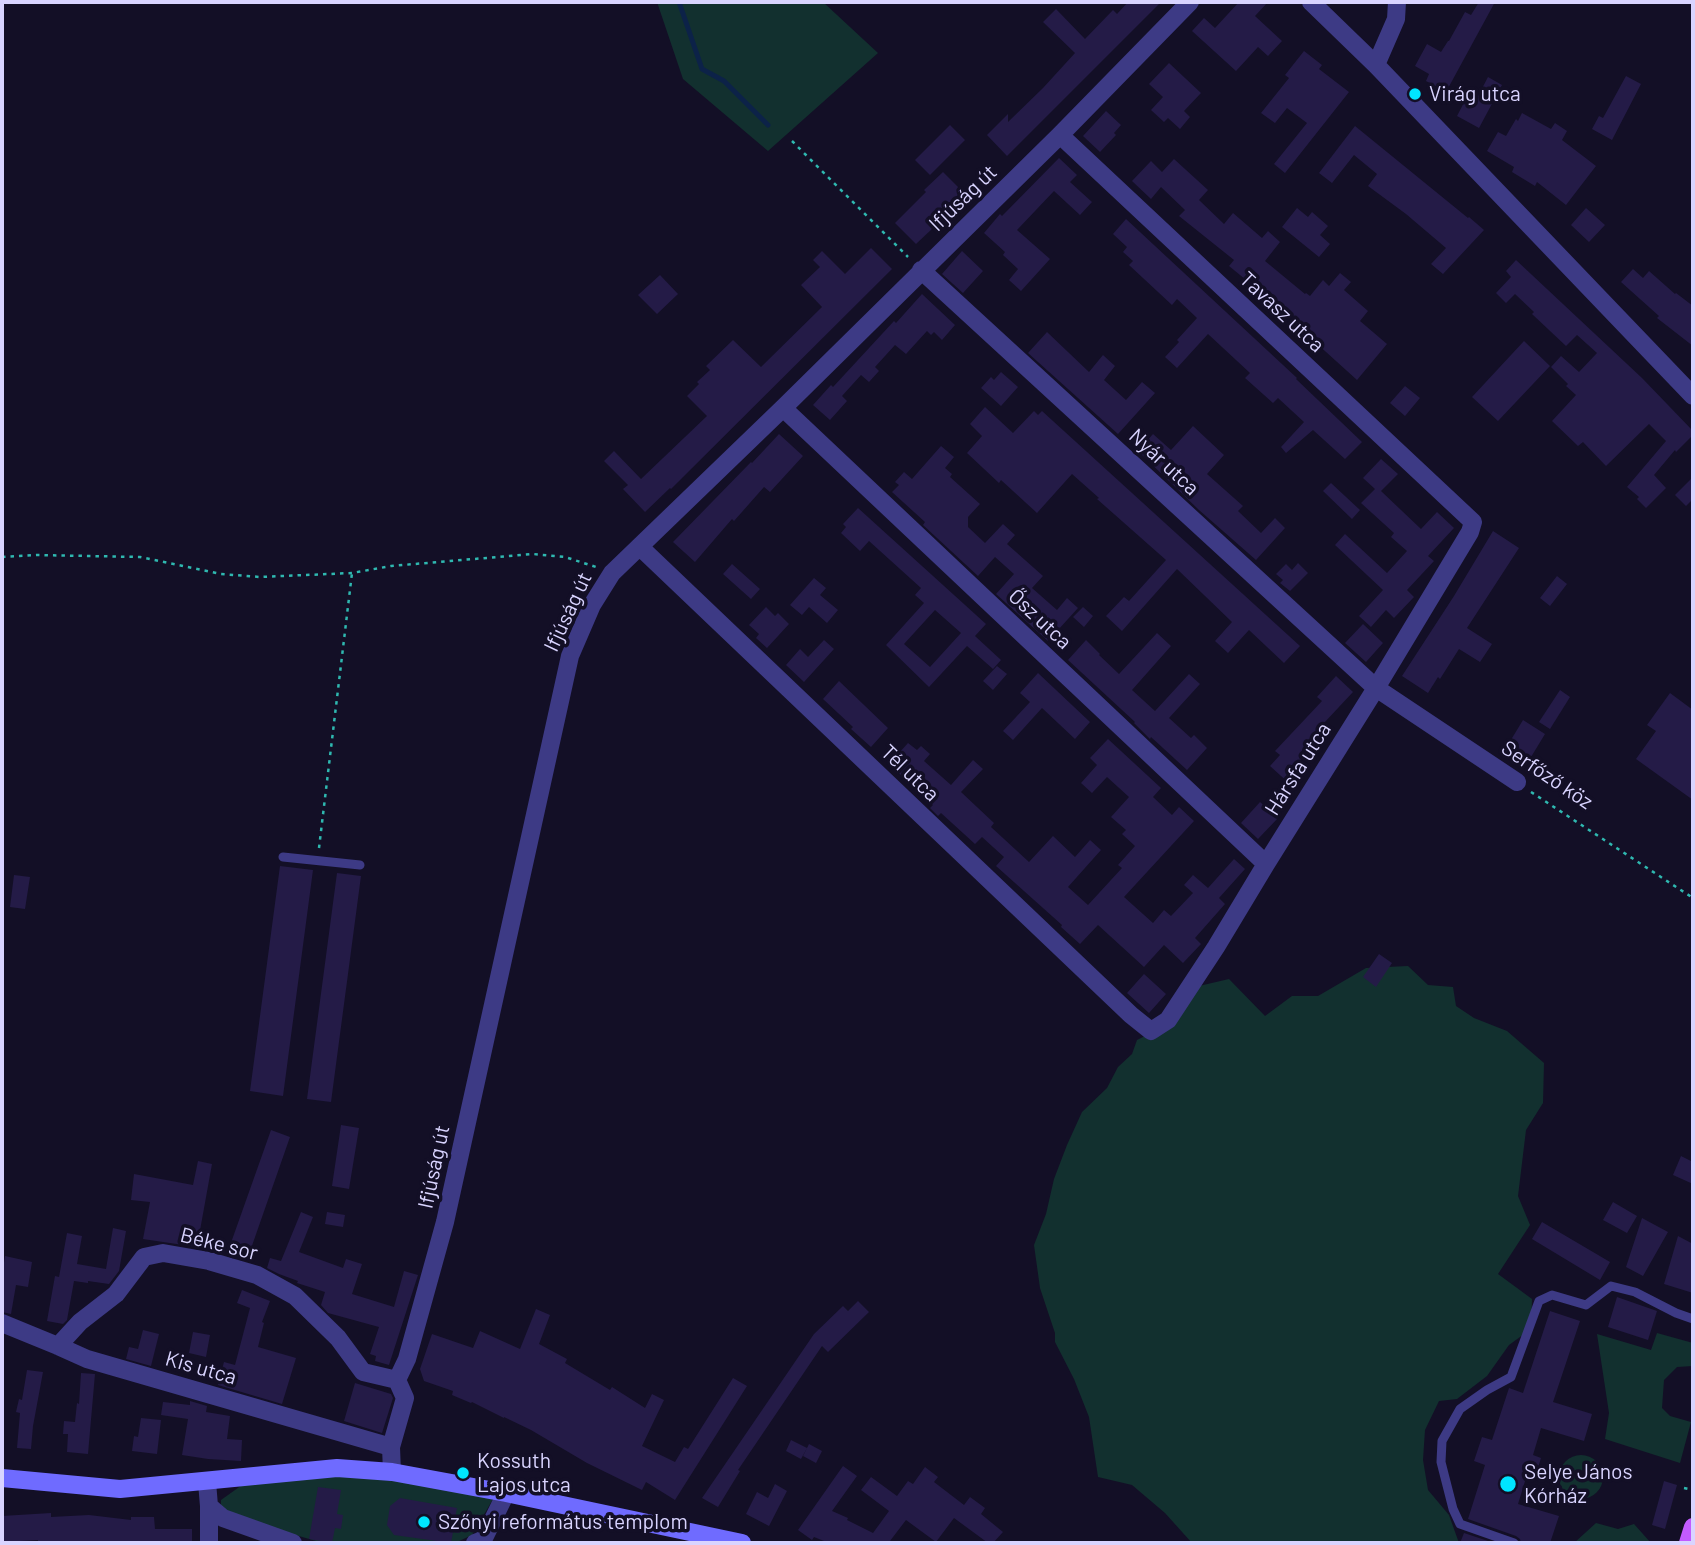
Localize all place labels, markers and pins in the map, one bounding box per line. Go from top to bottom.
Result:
place label: Virág utca [1429,81,1521,107]
marker: Virág utca [1407,86,1423,102]
place label: Kossuth Lajos utca [477,1448,571,1498]
place label: Selye János Kórház [1524,1459,1633,1509]
marker: Kossuth Lajos utca [455,1465,471,1481]
marker: Selye János Kórház [1498,1474,1518,1494]
place label: Szőnyi református templom [438,1509,688,1535]
marker: Szőnyi református templom [416,1514,432,1530]

